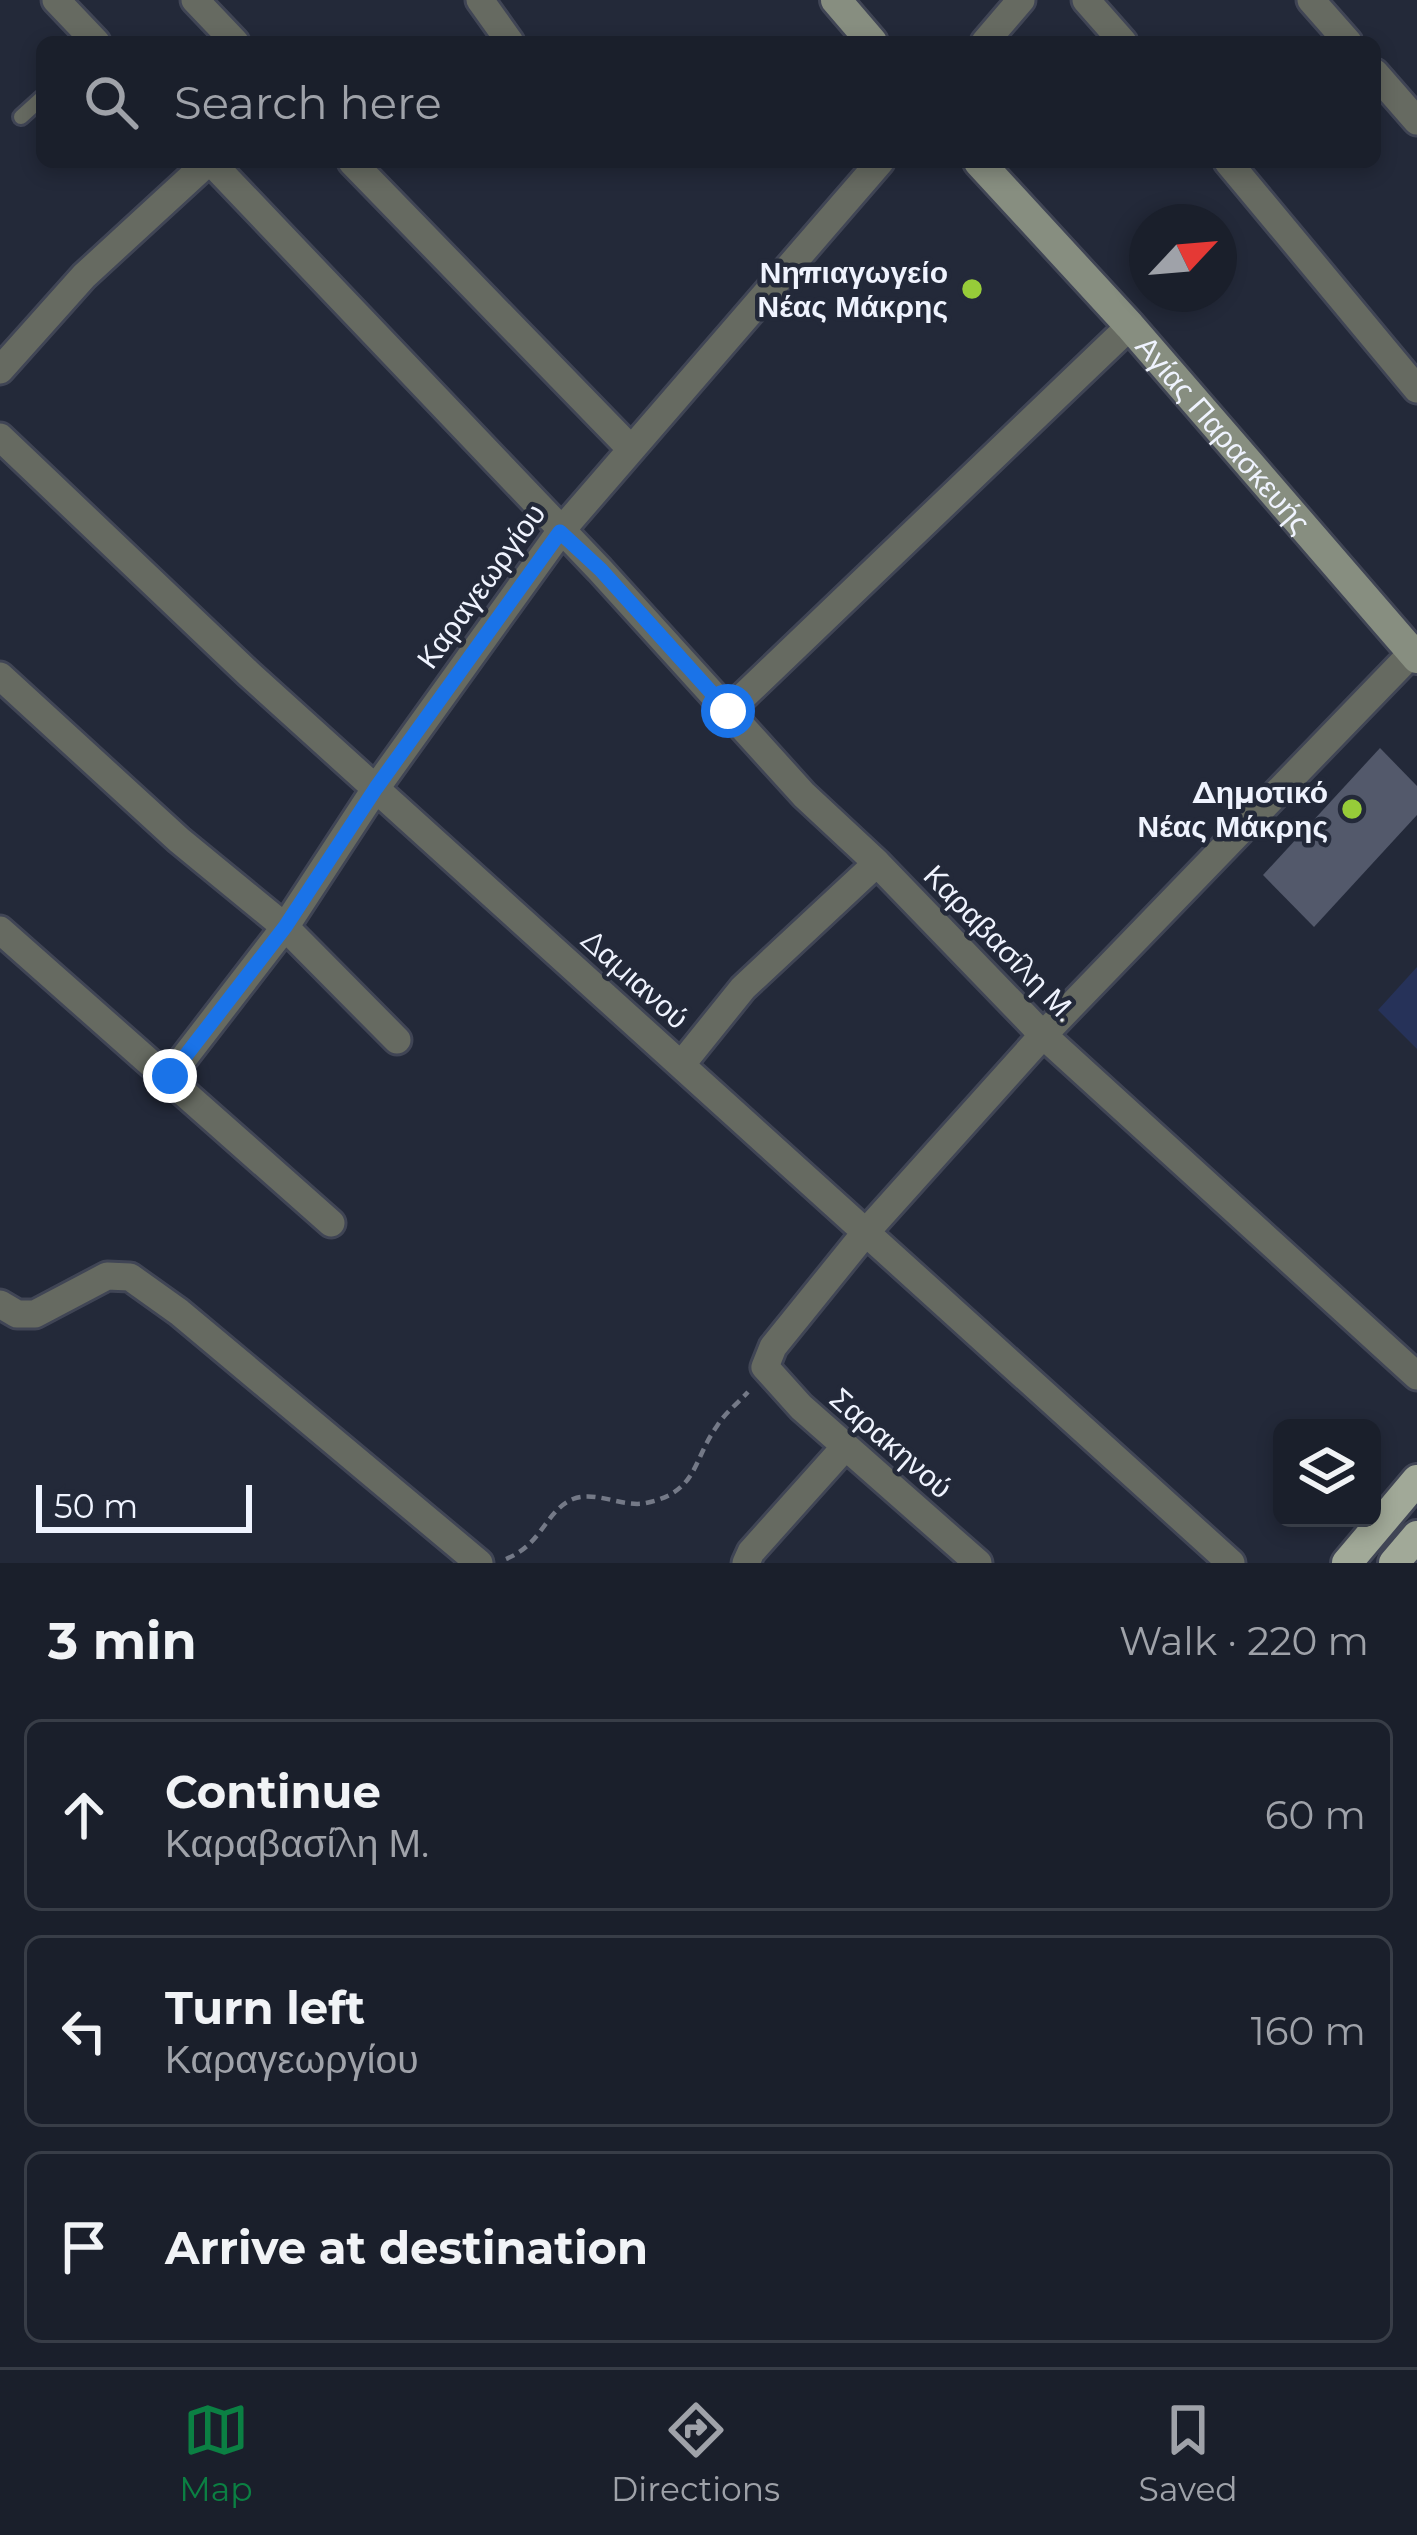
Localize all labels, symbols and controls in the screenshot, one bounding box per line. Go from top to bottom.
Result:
search box [36,36,1381,168]
icon: search [78,69,144,135]
text: Search here [174,75,442,130]
north arrow [1129,204,1237,312]
place label: Νηπιαγωγείο Νέας Μάκρης [758,254,948,325]
marker: Νηπιαγωγείο Νέας Μάκρης [959,276,985,302]
street label: Αγίας Παρασκευής [1128,328,1319,540]
street label: Καραγεωργίου [409,496,553,676]
route start [701,684,755,738]
place label: Δημοτικό Νέας Μάκρης [1138,774,1328,845]
marker: Δημοτικό Νέας Μάκρης [1339,796,1365,822]
street label: Καραβασίλη Μ. [916,857,1084,1029]
street label: Δαμιανού [574,921,696,1037]
route end [143,1049,197,1103]
street label: Σαρακηνού [822,1380,960,1506]
map controls [1273,1419,1381,1527]
button: layers [1273,1419,1381,1527]
scale bar [36,1479,252,1532]
text: 50 m [54,1486,138,1526]
text: 3 min [48,1610,197,1672]
text: Walk · 220 m [1119,1617,1369,1665]
text: Continue [165,1764,381,1819]
icon: ahead [51,1782,117,1848]
text: 60 m [1265,1791,1366,1839]
text: Καραβασίλη Μ. [165,1819,429,1867]
text: Turn left [165,1980,365,2035]
icon: left [51,1998,117,2064]
text: 160 m [1251,2007,1366,2055]
text: Καραγεωργίου [165,2035,419,2083]
icon: arrive [51,2214,117,2280]
text: Arrive at destination [165,2220,648,2275]
tab: Map [179,2397,253,2509]
tab: Directions [611,2397,780,2509]
tab: Saved [1139,2397,1238,2509]

